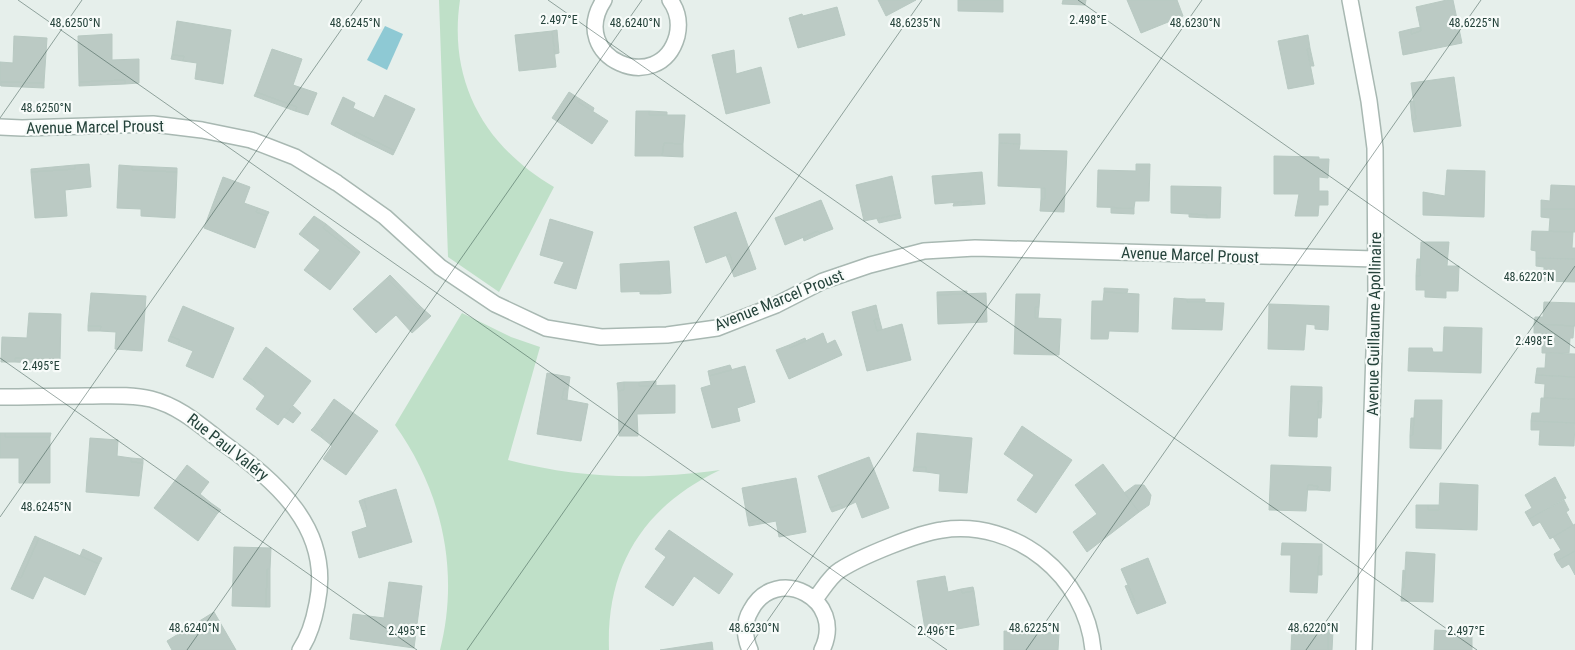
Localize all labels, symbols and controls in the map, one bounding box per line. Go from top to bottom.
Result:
text: 2.497°E [540,13,578,27]
text: 2.498°E [1069,13,1107,27]
text: 48.6250°N [50,16,100,30]
text: 48.6245°N [330,16,380,30]
text: 48.6240°N [610,16,660,30]
text: 48.6235°N [890,16,940,30]
text: 48.6230°N [1170,16,1220,30]
text: 48.6225°N [1449,16,1499,30]
text: 48.6250°N [21,101,71,115]
street label: Avenue Marcel Proust [26,116,164,138]
street label: Avenue Guillaume Apollinaire [1363,232,1385,416]
street label: Avenue Marcel Proust [1121,243,1259,267]
street label: Avenue Marcel Proust [712,265,847,335]
text: 48.6220°N [1504,270,1554,284]
text: 2.498°E [1515,334,1553,348]
text: 2.495°E [22,359,60,373]
street label: Rue Paul Valéry [184,409,273,485]
text: 48.6245°N [21,500,71,514]
text: 48.6240°N [169,621,219,635]
text: 48.6230°N [729,621,779,635]
text: 48.6225°N [1009,621,1059,635]
text: 48.6220°N [1288,621,1338,635]
text: 2.495°E [388,624,426,638]
text: 2.496°E [917,624,955,638]
text: 2.497°E [1447,624,1485,638]

